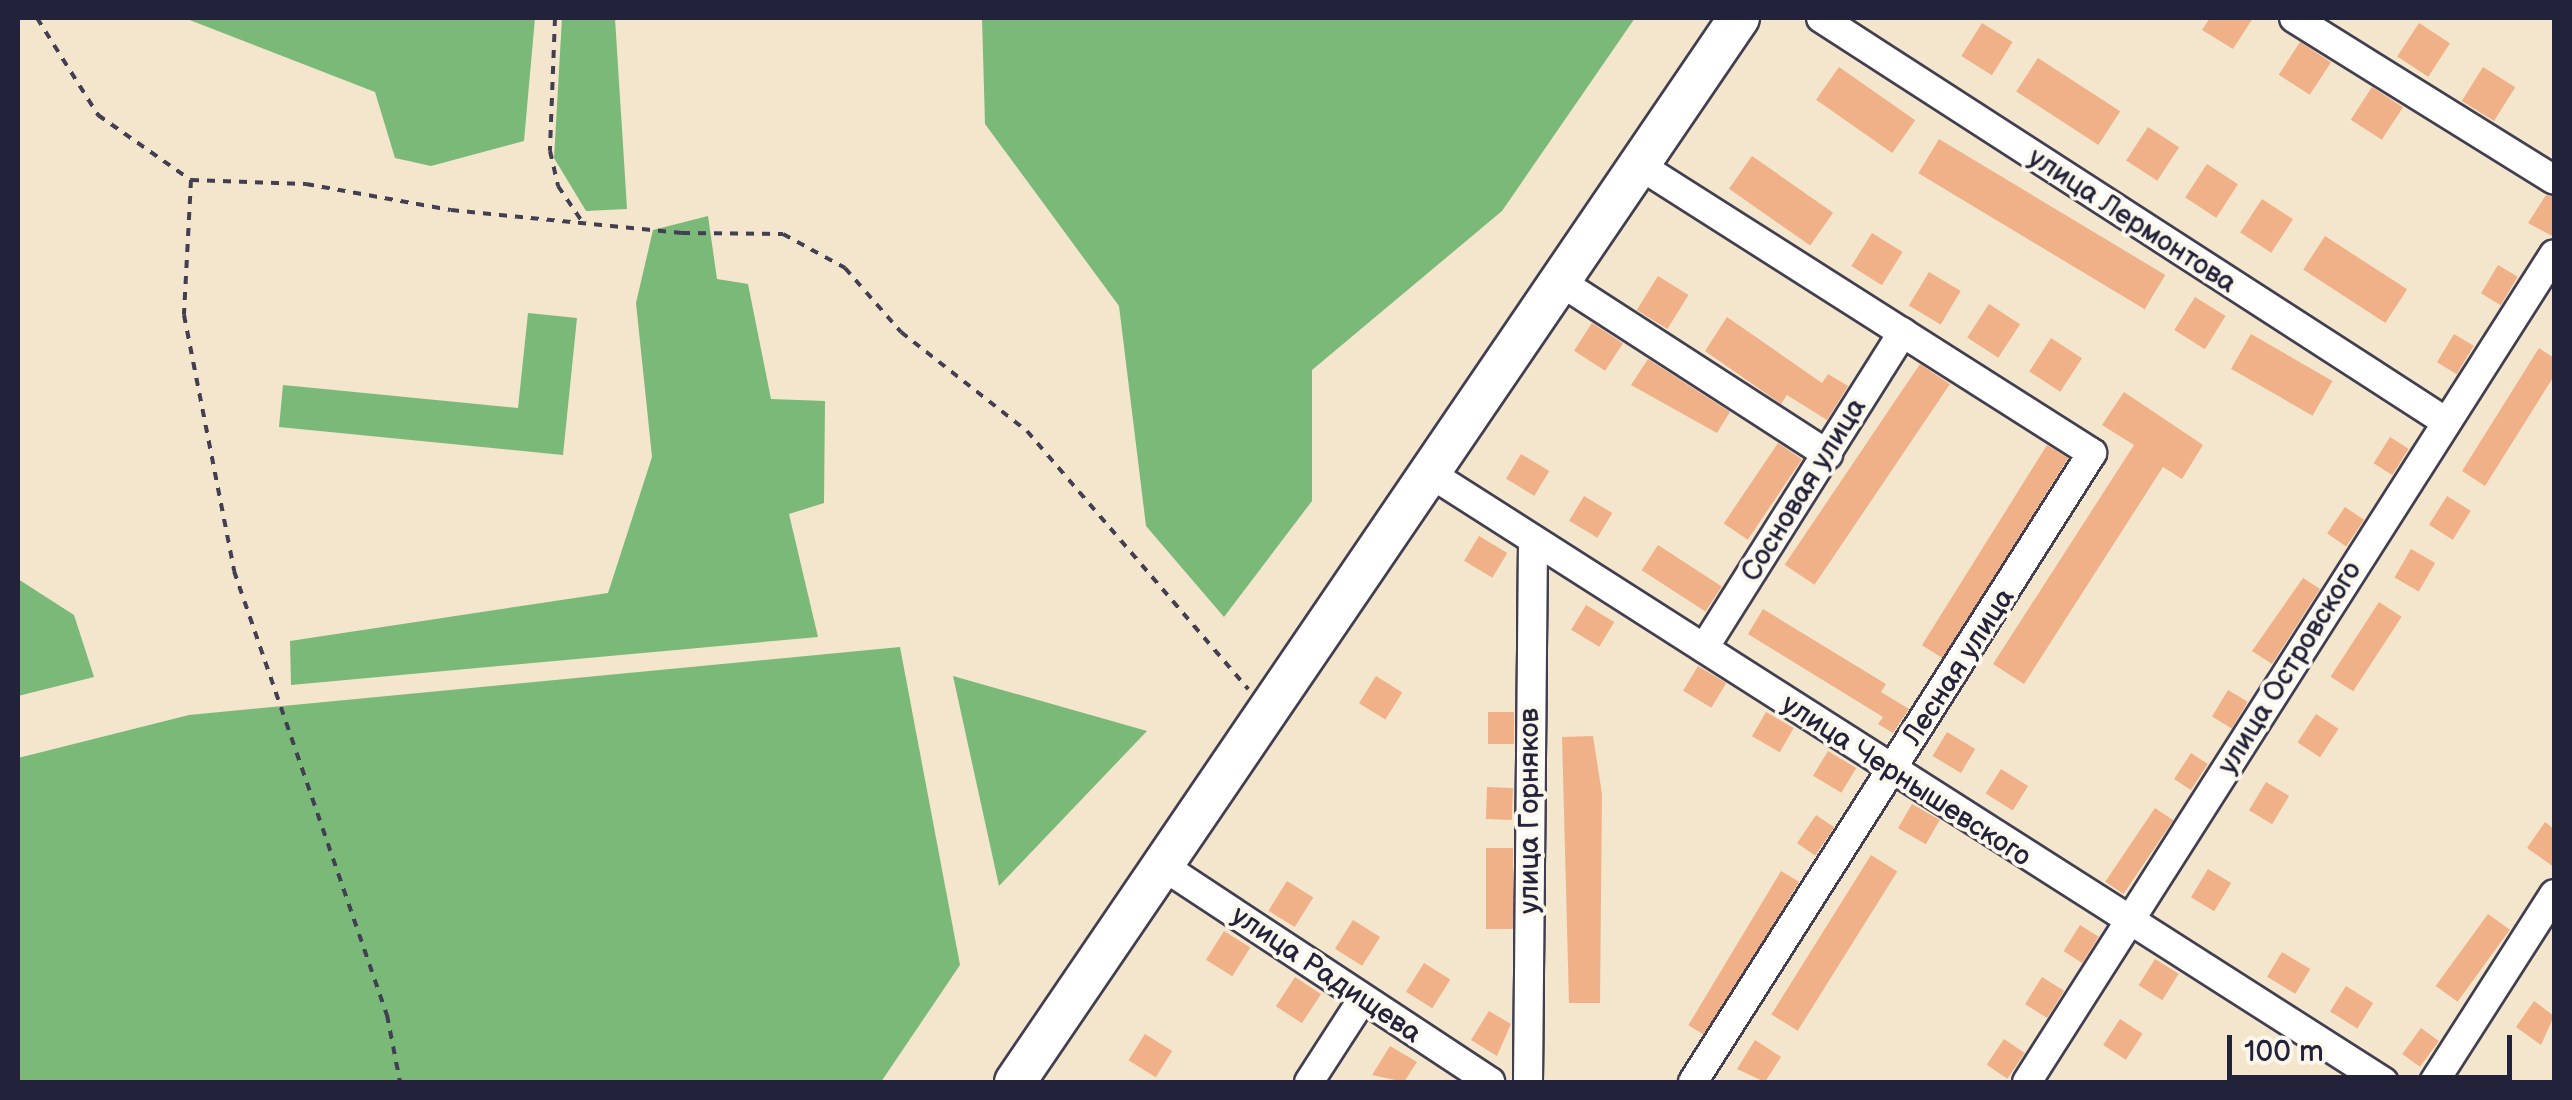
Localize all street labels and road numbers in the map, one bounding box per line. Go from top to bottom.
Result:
street label: улица Лермонтова [2022,141,2242,301]
street label: Сосновая улица [1734,392,1874,588]
street label: улица Островского [2211,555,2369,781]
street label: Лесная улица [1896,582,2022,752]
street label: улица Чернышевского [1775,688,2037,874]
street label: улица Горняков [1513,708,1547,914]
street label: улица Радищева [1225,899,1427,1051]

